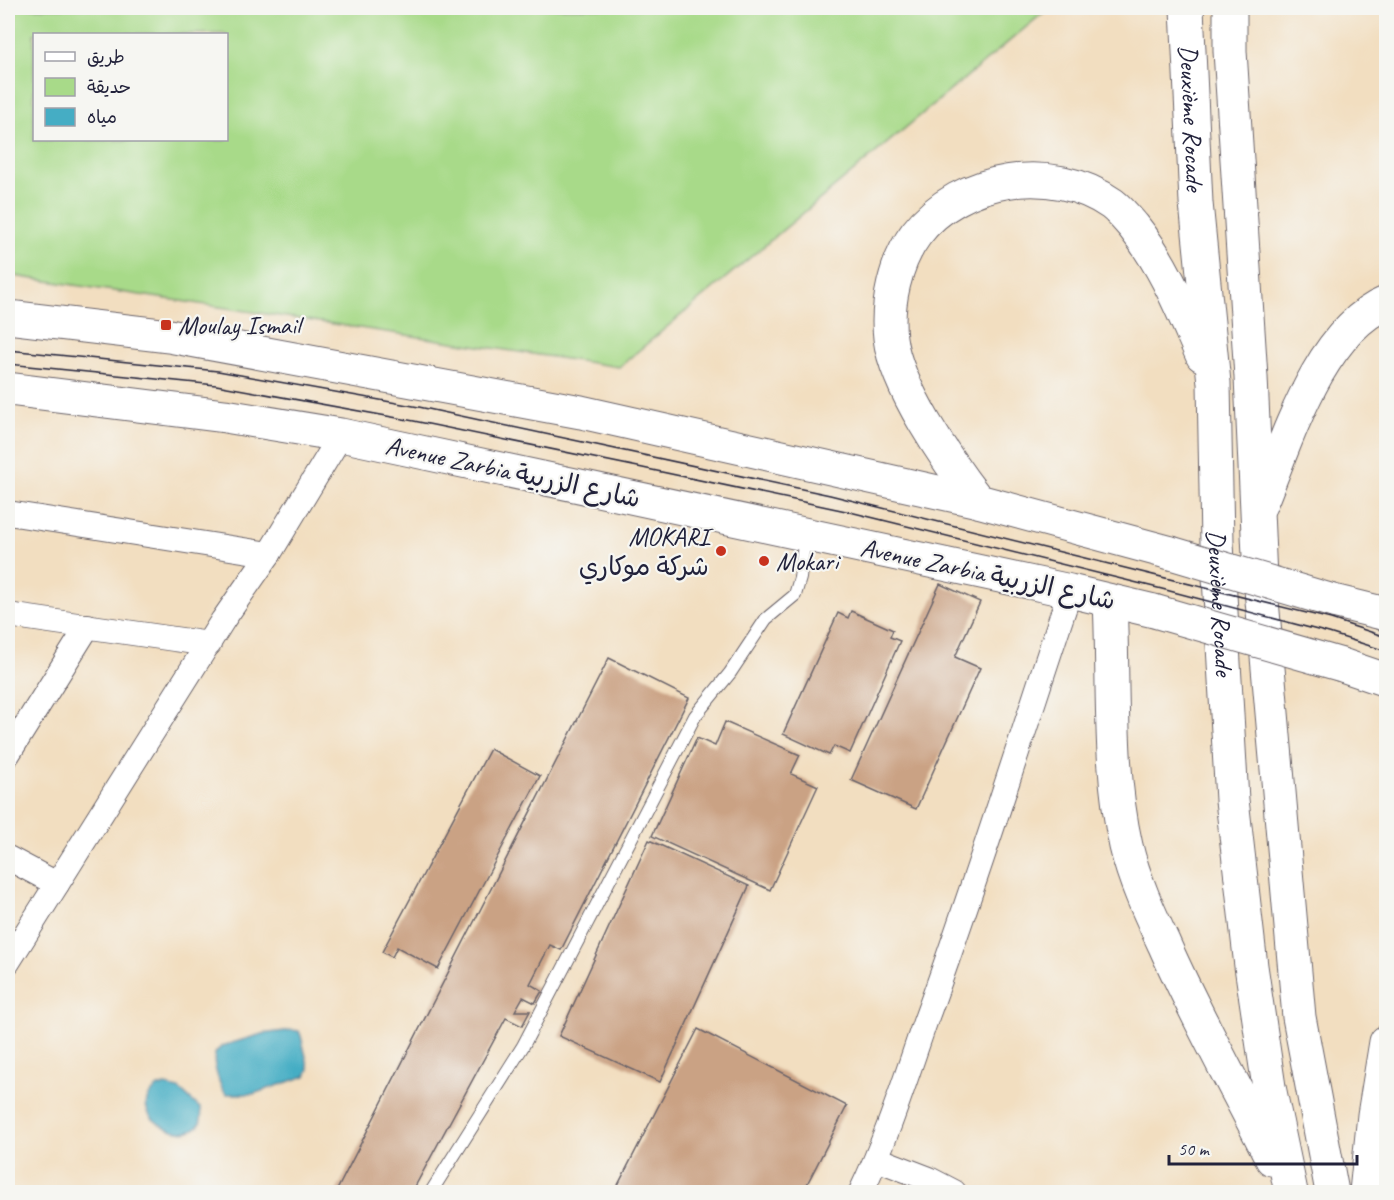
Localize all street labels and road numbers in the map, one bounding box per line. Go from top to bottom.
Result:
street label: Deuxième Rocade [1172,44,1212,194]
street label: Avenue Zarbia شارع الزربية [382,429,643,516]
street label: Deuxième Rocade [1200,529,1241,679]
street label: Avenue Zarbia شارع الزربية [857,531,1118,618]

